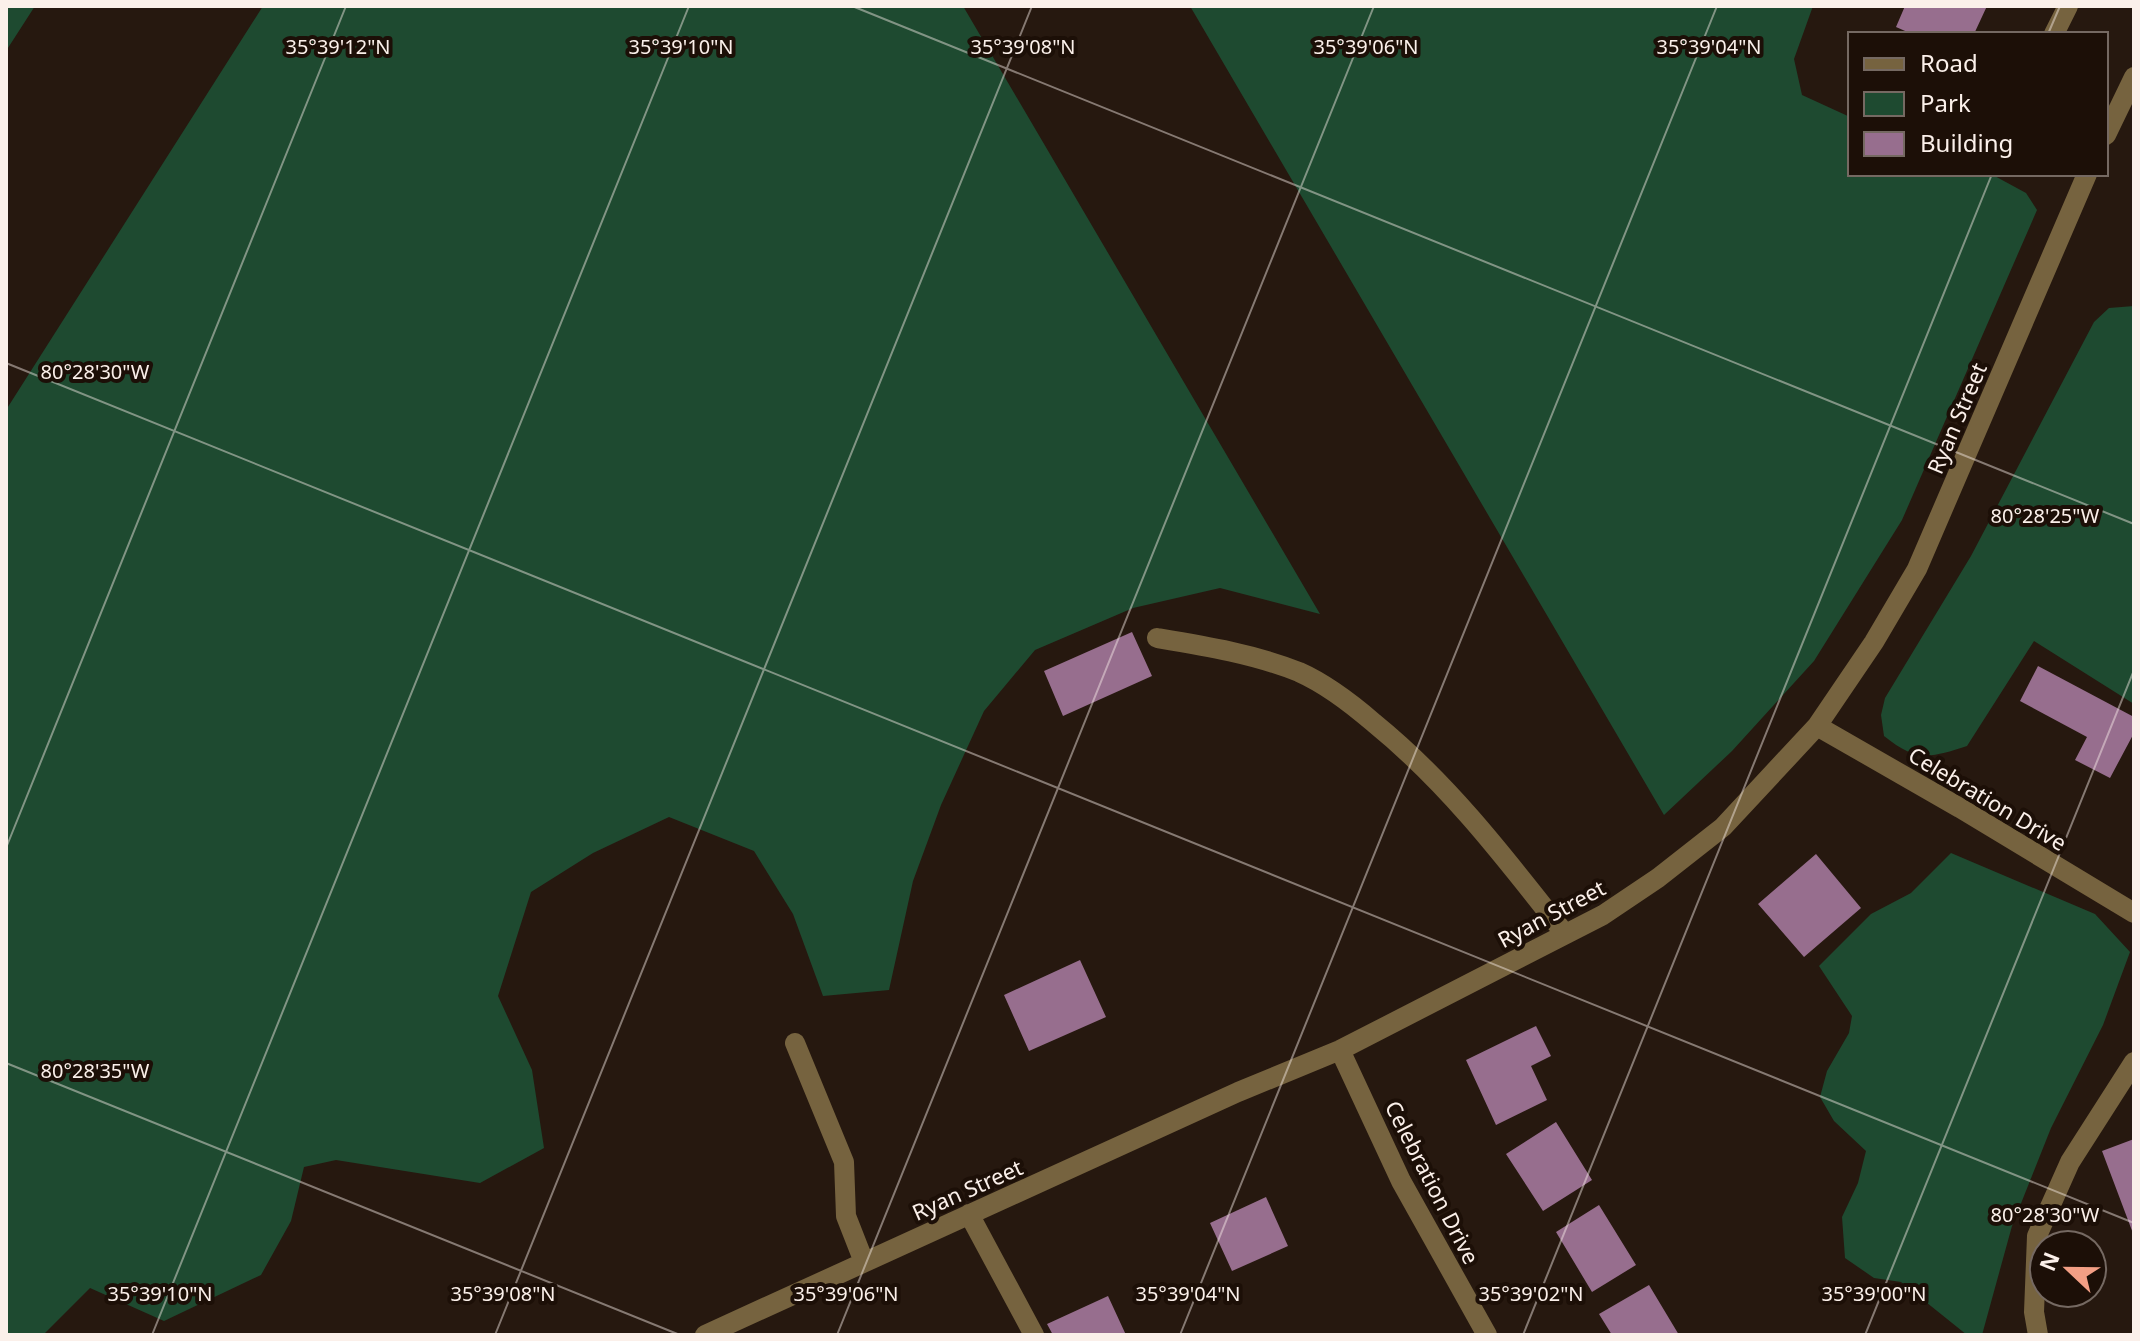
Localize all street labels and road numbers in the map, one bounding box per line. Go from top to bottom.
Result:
street label: Ryan Street [1919,358,1993,478]
street label: Celebration Drive [1903,739,2073,857]
street label: Ryan Street [1492,872,1610,954]
street label: Celebration Drive [1379,1095,1487,1269]
street label: Ryan Street [907,1151,1027,1227]

